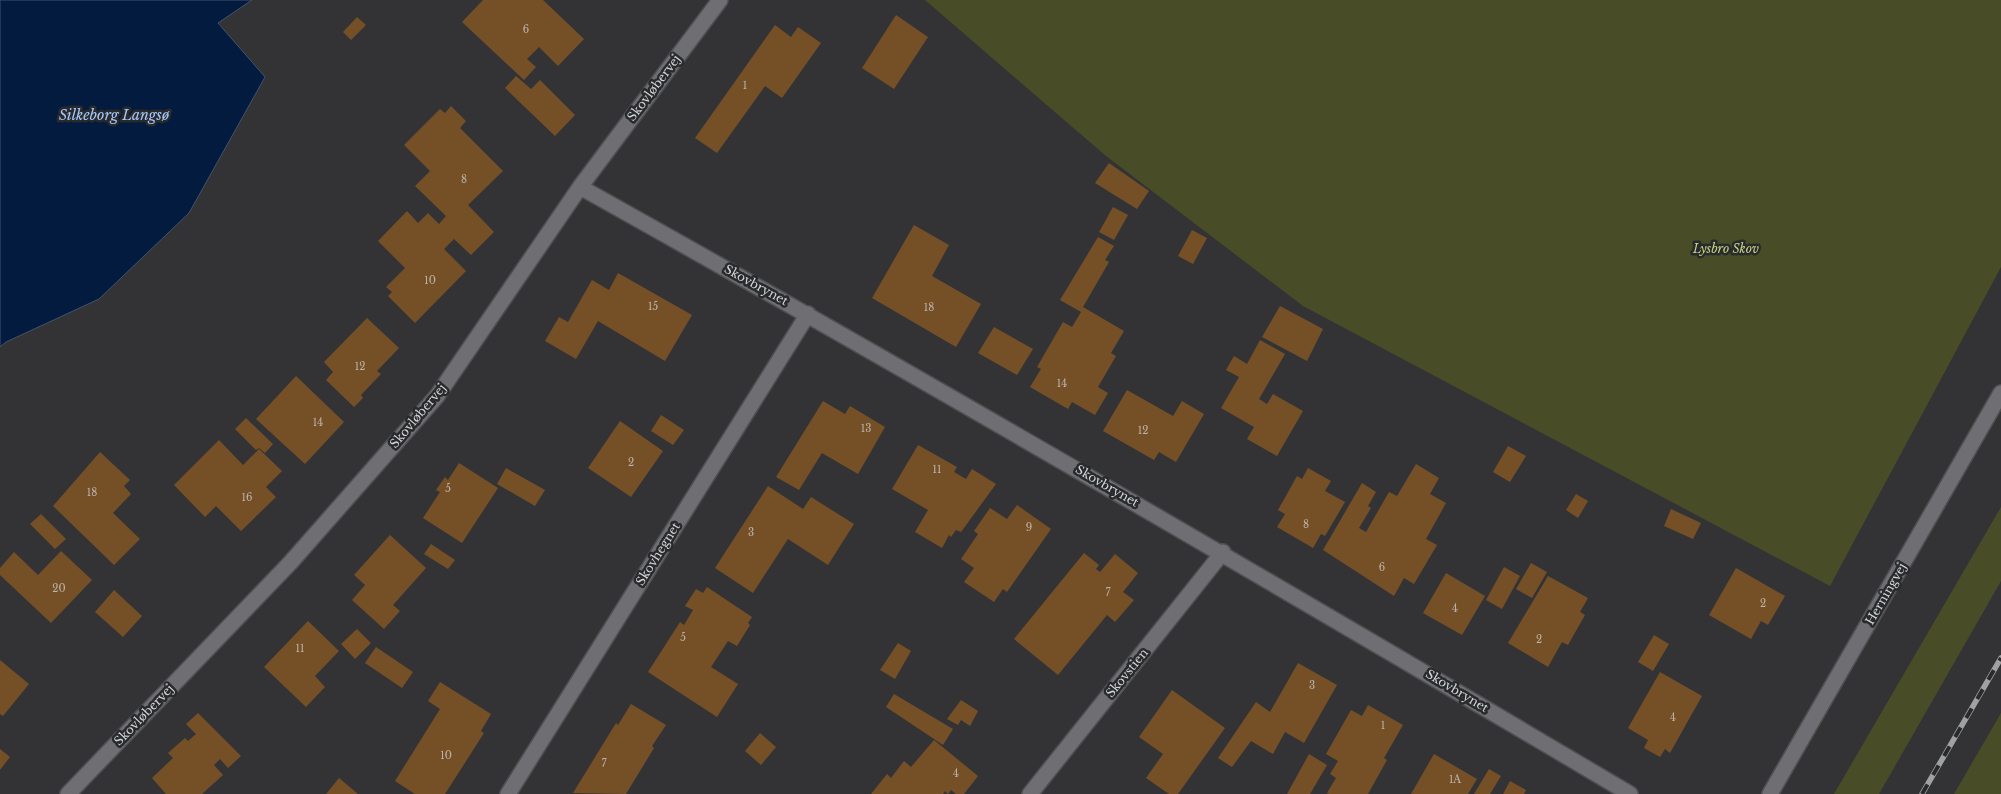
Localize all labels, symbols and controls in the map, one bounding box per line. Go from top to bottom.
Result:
house number: 6 [523,23,529,36]
street label: Skovløbervej [624,52,683,124]
house number: 1 [743,79,747,92]
water label: Silkeborg Langsø [59,106,170,124]
house number: 8 [461,173,467,186]
park label: Lysbro Skov [1692,241,1759,256]
street label: Skovbrynet [722,261,791,308]
house number: 10 [424,274,436,287]
house number: 15 [648,300,658,313]
house number: 18 [924,301,934,314]
house number: 12 [355,360,365,373]
house number: 14 [1057,377,1067,390]
street label: Skovløbervej [386,380,449,451]
house number: 14 [313,416,323,429]
house number: 13 [861,422,871,435]
house number: 12 [1138,424,1148,437]
house number: 2 [628,456,634,469]
street label: Skovbrynet [1073,461,1142,510]
house number: 11 [933,463,941,476]
house number: 5 [445,482,451,495]
house number: 18 [87,486,97,499]
house number: 16 [242,491,252,504]
house number: 8 [1303,518,1309,531]
street label: Skovhegnet [632,519,683,588]
house number: 9 [1026,521,1032,534]
house number: 3 [748,526,754,539]
street label: Herningvej [1862,560,1909,627]
house number: 6 [1379,561,1385,574]
house number: 20 [52,582,66,595]
house number: 7 [1105,586,1111,599]
house number: 2 [1760,597,1766,610]
house number: 4 [1452,602,1458,615]
house number: 5 [680,631,686,644]
house number: 2 [1536,633,1542,646]
house number: 11 [296,642,304,655]
street label: Skovstien [1102,645,1151,700]
street label: Skovbrynet [1423,666,1492,715]
house number: 3 [1309,679,1315,692]
street label: Skovløbervej [111,681,177,748]
house number: 4 [1670,711,1676,724]
house number: 1 [1381,719,1385,732]
house number: 10 [440,749,452,762]
house number: 7 [601,757,607,770]
house number: 4 [953,767,959,780]
house number: 1A [1449,773,1461,786]

